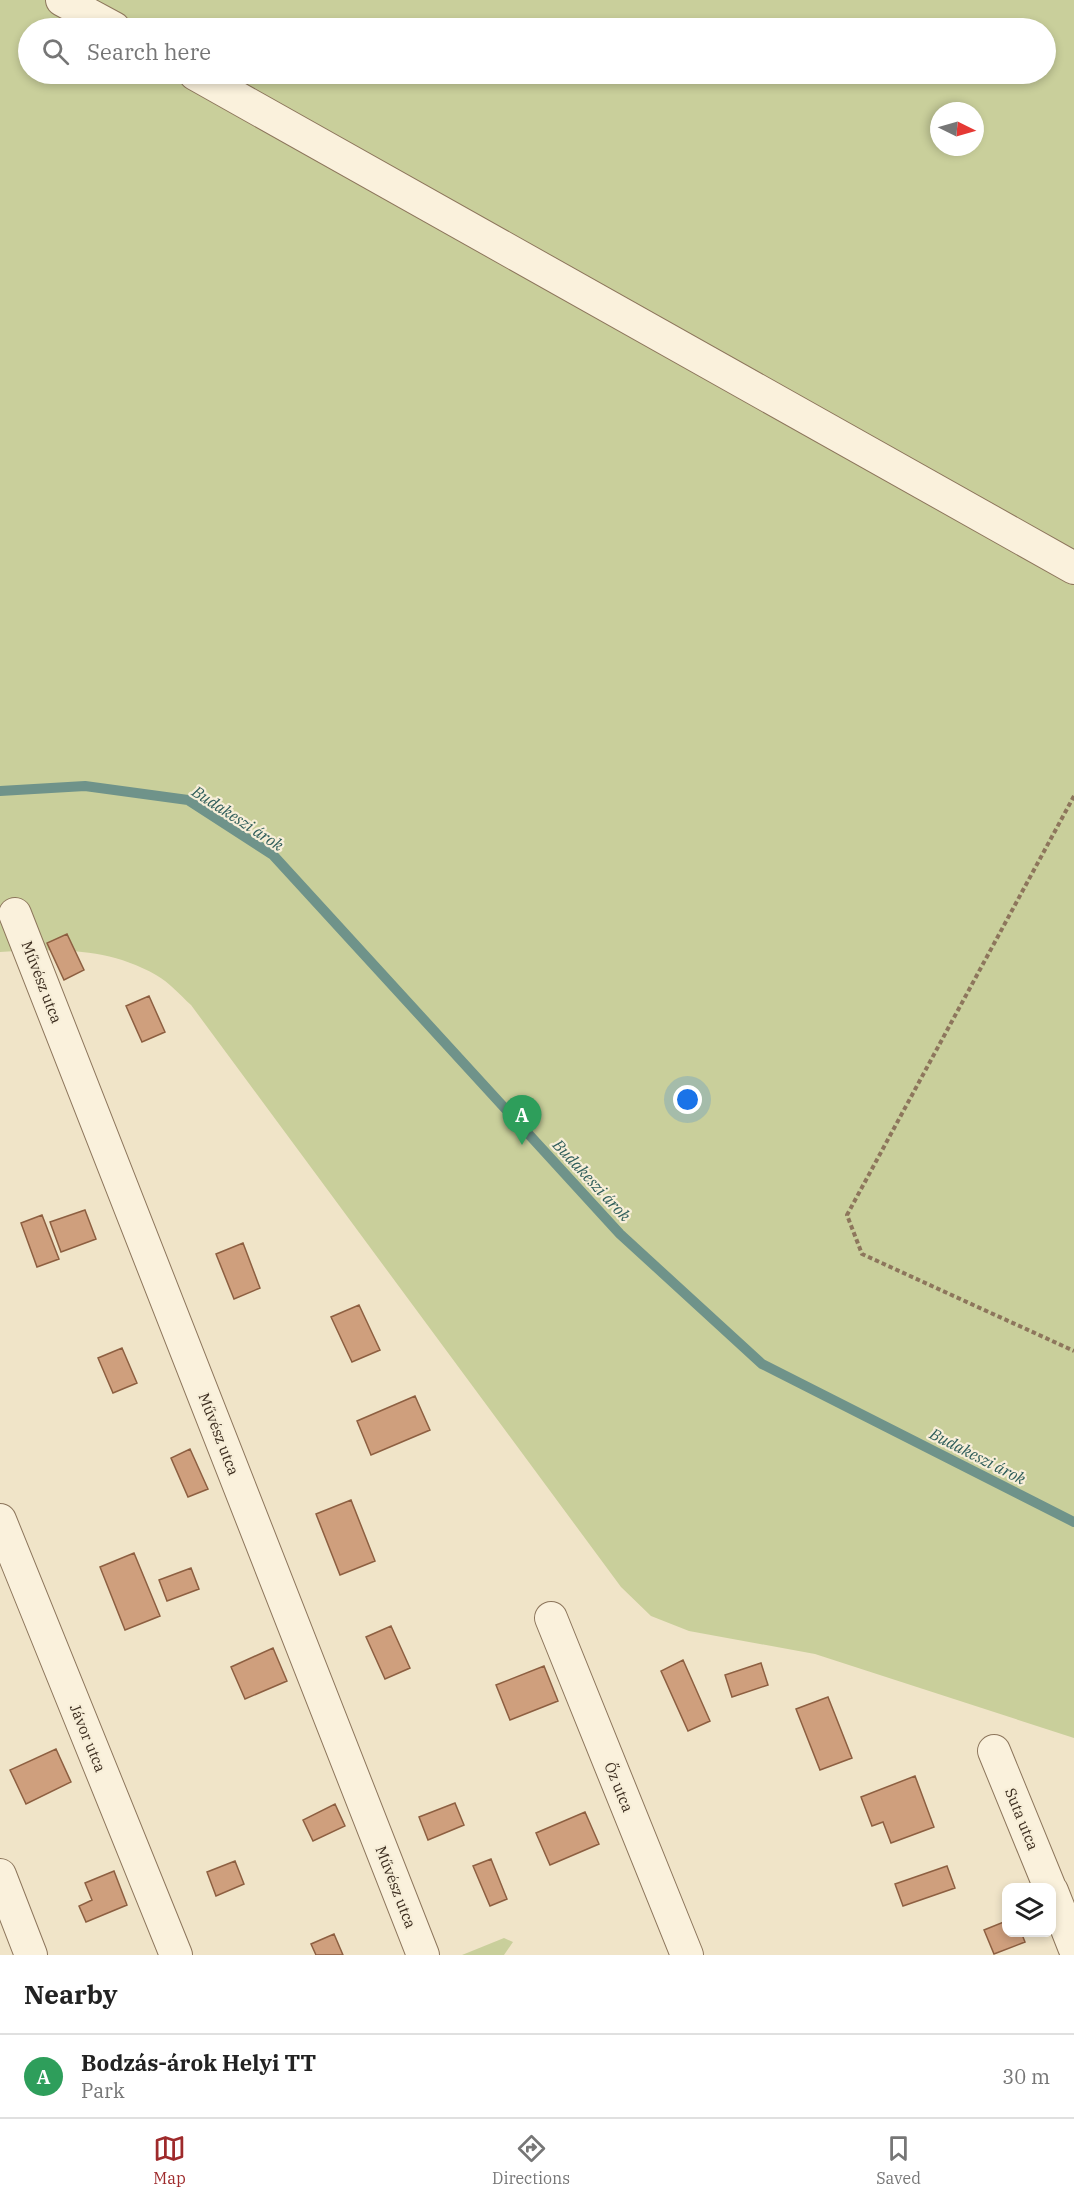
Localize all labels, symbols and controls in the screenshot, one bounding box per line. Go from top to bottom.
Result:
search box [18,18,1056,84]
icon: search [39,35,72,68]
text: Search here [87,37,211,66]
north arrow [930,102,984,156]
water label: Budakeszi árok [188,780,288,855]
street label: Művész utca [18,938,66,1026]
your location [673,1085,702,1114]
pin: A [502,1096,542,1145]
water label: Budakeszi árok [548,1134,636,1226]
street label: Művész utca [195,1390,243,1478]
water label: Budakeszi árok [926,1423,1030,1489]
street label: Jávor utca [66,1701,110,1775]
street label: Őz utca [600,1759,638,1815]
street label: Suta utca [1001,1785,1043,1853]
street label: Művész utca [372,1843,420,1931]
map controls [1002,1883,1056,1937]
button: layers [1002,1883,1056,1937]
text: Nearby [24,1977,118,2011]
text: Bodzás-árok Helyi TT [81,2048,316,2077]
text: A [37,2063,50,2090]
text: 30 m [1002,2063,1050,2090]
text: Park [81,2077,125,2104]
tab: Map [153,2132,186,2188]
tab: Directions [492,2132,570,2188]
tab: Saved [876,2132,921,2188]

